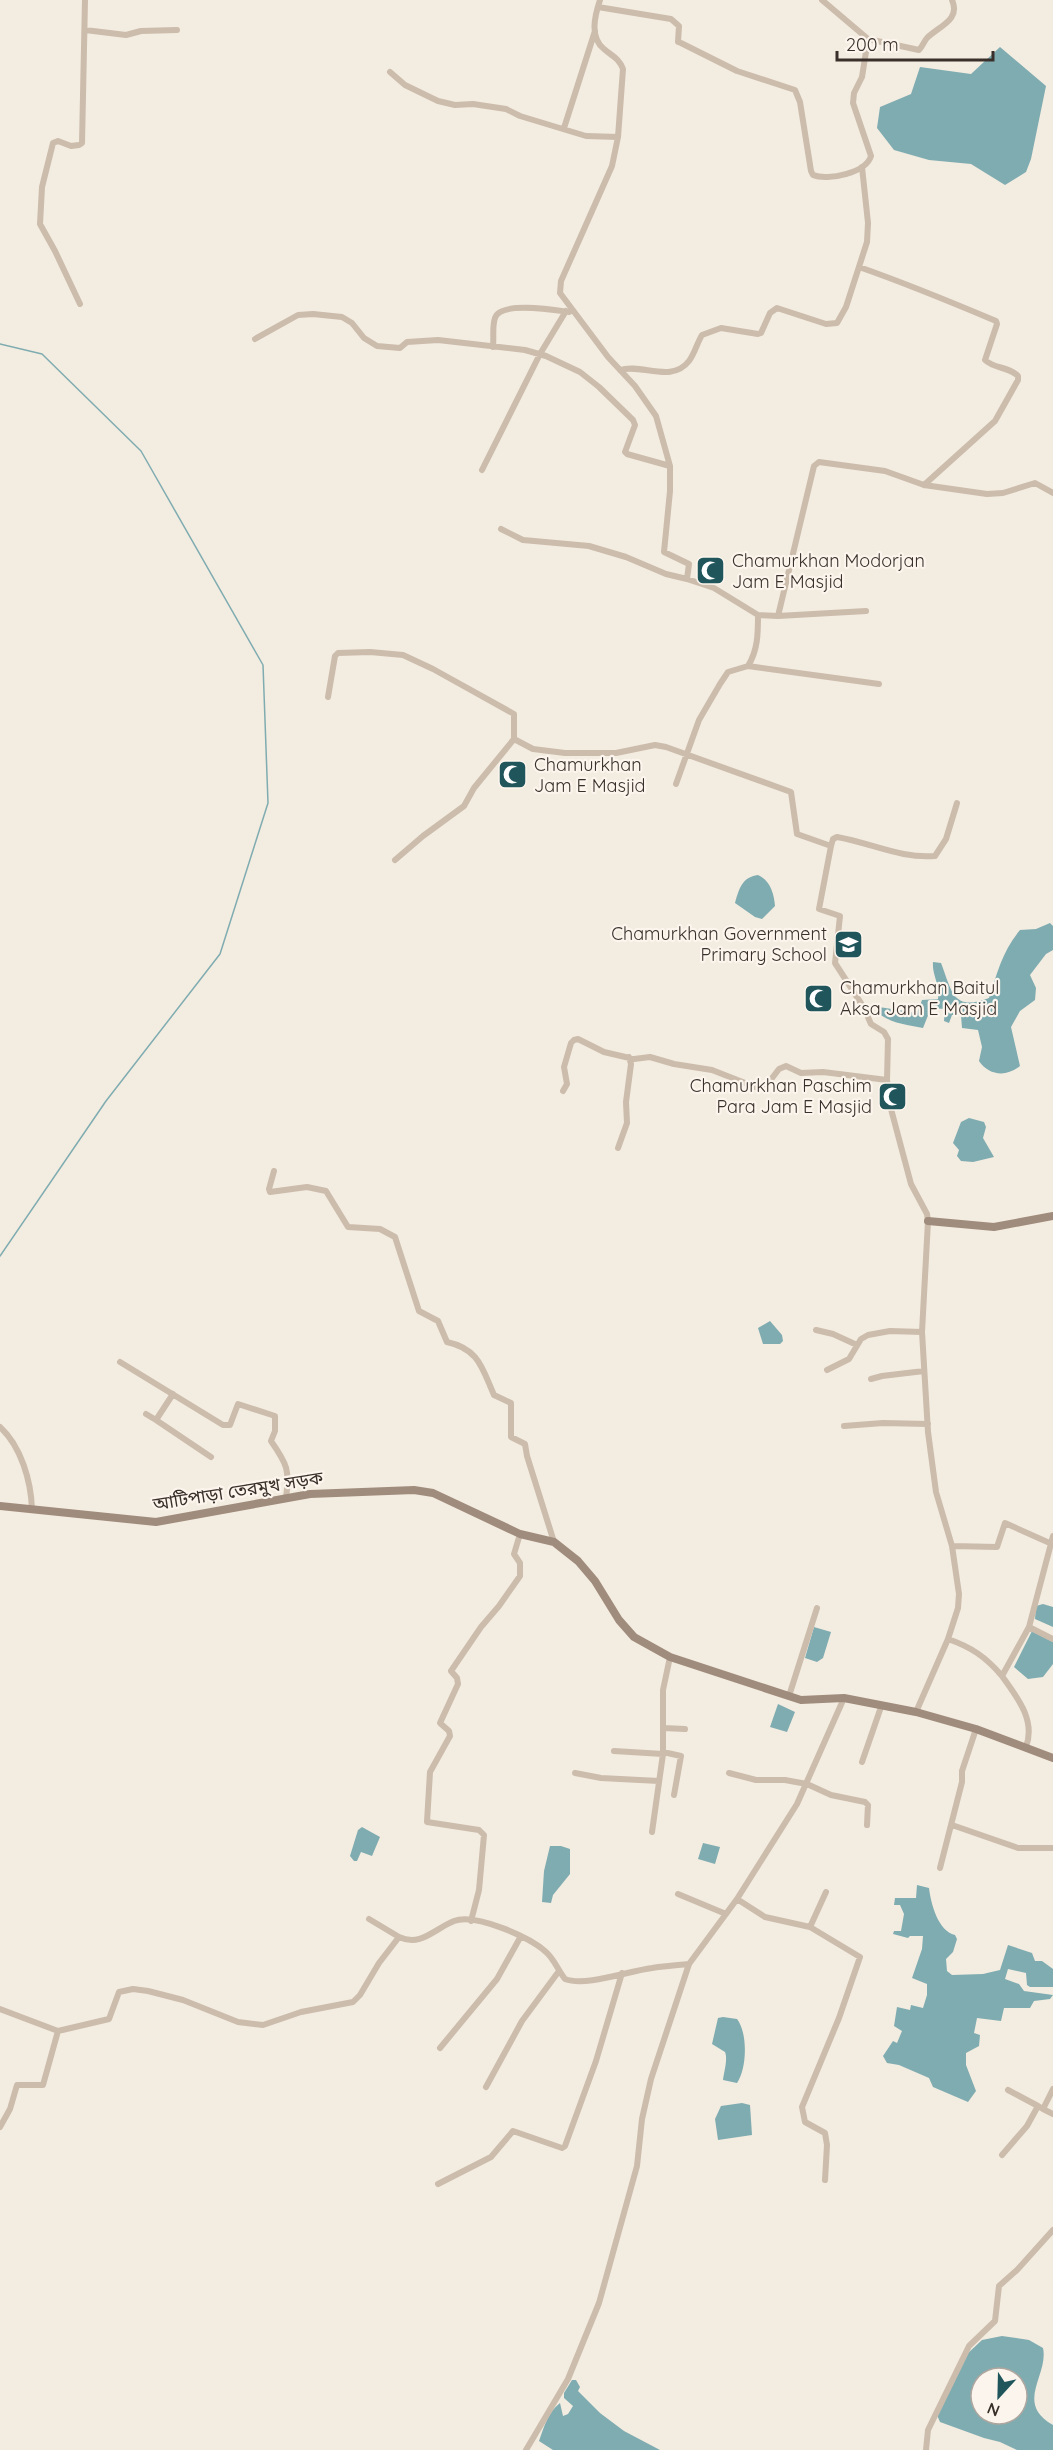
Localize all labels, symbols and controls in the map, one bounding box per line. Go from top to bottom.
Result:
scale bar [837,24,993,62]
text: 200 m [846,33,899,56]
place label: Chamurkhan Modorjan Jam E Masjid [732,549,925,593]
mosque icon: Chamurkhan Modorjan Jam E Masjid [695,555,727,587]
place label: Chamurkhan Jam E Masjid [534,753,646,797]
mosque icon: Chamurkhan Jam E Masjid [497,759,529,791]
place label: Chamurkhan Government Primary School [611,922,827,966]
school or university icon: Chamurkhan Government Primary School [832,928,864,960]
place label: Chamurkhan Baitul Aksa Jam E Masjid [840,976,999,1020]
mosque icon: Chamurkhan Baitul Aksa Jam E Masjid [803,982,835,1014]
place label: Chamurkhan Paschim Para Jam E Masjid [690,1074,872,1118]
mosque icon: Chamurkhan Paschim Para Jam E Masjid [877,1080,909,1112]
street label: আটিপাড়া তেরমুখ সড়ক [150,1466,325,1515]
north arrow [969,2366,1029,2426]
text: N [984,2398,1003,2421]

